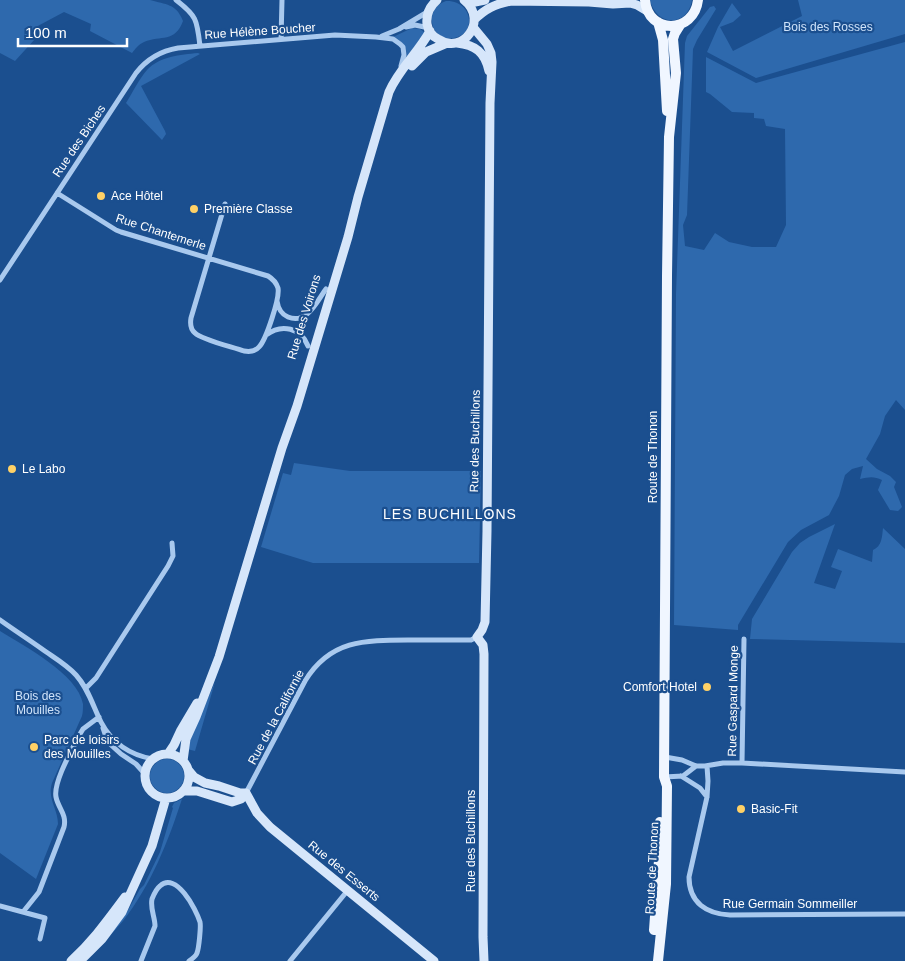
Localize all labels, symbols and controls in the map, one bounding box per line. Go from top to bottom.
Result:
scale bar [18,15,126,47]
street label: Rue Hélène Boucher [204,20,316,42]
park label: Bois des Rosses [783,20,873,34]
text: 100 m [25,24,67,41]
street label: Rue des Biches [50,102,108,180]
place label: Ace Hôtel [111,189,163,203]
marker: Ace Hôtel [95,190,107,202]
place label: Première Classe [204,202,293,216]
marker: Première Classe [188,203,200,215]
street label: Rue Chantemerle [114,211,208,253]
street label: Rue des Voirons [284,273,324,361]
street label: Rue des Buchillons [467,390,483,492]
street label: Route de Thonon [646,411,660,503]
place label: Le Labo [22,462,66,476]
marker: Le Labo [6,463,18,475]
district label: LES BUCHILLONS [383,506,517,522]
street label: Rue Gaspard Monge [725,645,741,757]
street label: Rue de la Californie [245,667,307,767]
place label: Comfort Hotel [623,680,697,694]
marker: Comfort Hotel [701,681,713,693]
park label: Bois des Mouilles [15,689,61,717]
place label: Parc de loisirs des Mouilles [44,733,119,761]
marker: Parc de loisirs des Mouilles [28,741,40,753]
street label: Rue des Buchillons [464,790,478,892]
place label: Basic-Fit [751,802,798,816]
marker: Basic-Fit [735,803,747,815]
street label: Route de Thonon [643,821,661,915]
street label: Rue des Esserts [305,838,383,904]
street label: Rue Germain Sommeiller [723,897,857,911]

